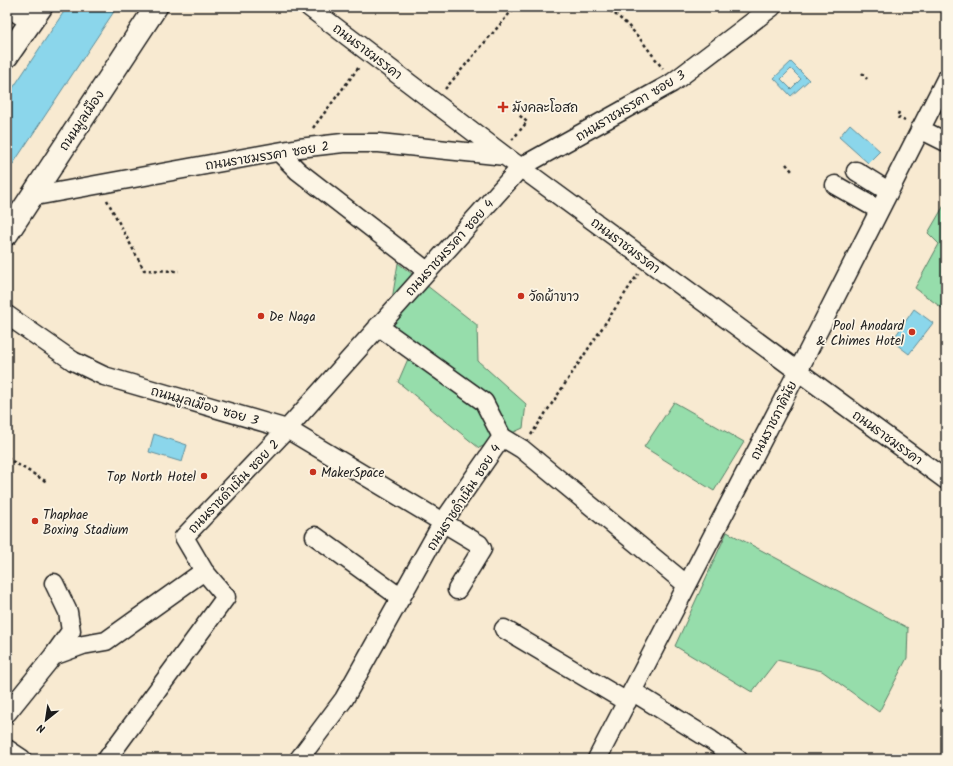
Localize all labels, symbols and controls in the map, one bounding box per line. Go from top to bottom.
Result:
street label: ถนนราชมรรคา [328,19,406,85]
street label: ถนนราชมรรคา ซอย 3 [572,65,690,147]
street label: ถนนมูลเมือง [54,86,110,155]
place label: มังคละโอสถ [512,98,578,119]
marker: มังคละโอสถ [497,101,509,113]
street label: ถนนราชมรรคา ซอย 2 [204,136,331,177]
street label: ถนนราชมรรคา ซอย 4 [401,195,500,301]
street label: ถนนราชมรรคา [586,213,664,279]
place label: วัดผ้าขาว [529,287,579,308]
marker: วัดผ้าขาว [516,291,526,301]
place label: De Naga [269,307,316,328]
marker: De Naga [256,311,266,321]
place label: Pool Anodard & Chimes Hotel [816,316,905,352]
marker: Pool Anodard & Chimes Hotel [907,327,917,337]
street label: ถนนราชภาคินัย [745,377,803,464]
street label: ถนนมูลเมือง ซอย 3 [148,381,261,432]
street label: ถนนราชมรรคา [847,405,927,471]
street label: ถนนราชดำเนิน ซอย 2 [183,435,285,539]
street label: ถนนราชดำเนิน ซอย 4 [422,440,507,555]
place label: MakerSpace [321,463,385,484]
place label: Top North Hotel [107,467,196,488]
marker: MakerSpace [308,467,318,477]
marker: Top North Hotel [199,471,209,481]
place label: Thaphae Boxing Stadium [43,505,128,541]
marker: Thaphae Boxing Stadium [30,516,40,526]
north arrow [26,700,66,740]
text: N [34,718,49,737]

